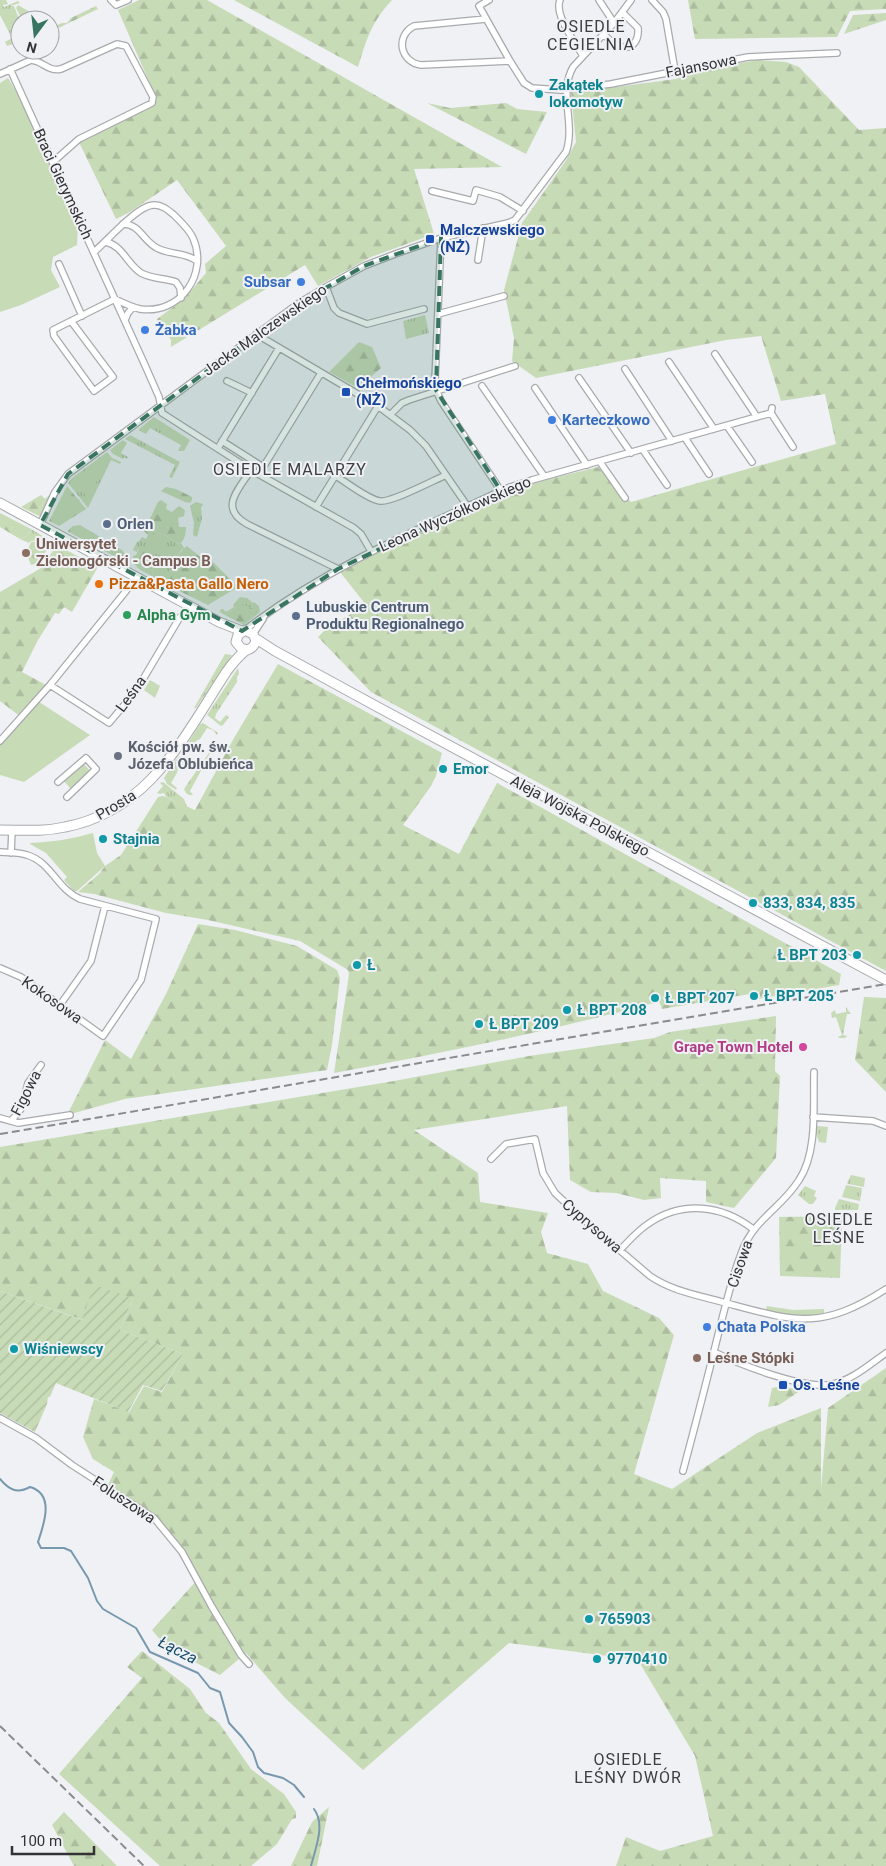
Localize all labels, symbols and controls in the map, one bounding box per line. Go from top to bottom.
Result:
north arrow [10,10,60,60]
district label: OSIEDLE CEGIELNIA [547,17,635,54]
text: N [25,39,38,57]
street label: Fajansowa [664,50,738,82]
place label: Zakątek lokomotyw [549,76,623,111]
marker: Zakątek lokomotyw [533,88,545,100]
street label: Braci Gierymskich [30,126,96,242]
place label: Malczewskiego (NŻ) [440,221,544,256]
marker: Malczewskiego (NŻ) [424,233,436,245]
place label: Subsar [244,273,291,291]
marker: Subsar [295,276,307,288]
street label: Jacka Malczewskiego [200,280,330,380]
place label: Żabka [155,321,197,339]
marker: Żabka [139,324,151,336]
place label: Chełmońskiego (NŻ) [356,374,462,409]
marker: Chełmońskiego (NŻ) [340,386,352,398]
place label: Karteczkowo [562,411,650,429]
marker: Karteczkowo [546,414,558,426]
district label: OSIEDLE MALARZY [213,460,367,479]
street label: Leona Wyczółkowskiego [376,472,534,556]
place label: Orlen [117,515,153,533]
marker: Orlen [101,518,113,530]
place label: Uniwersytet Zielonogórski - Campus B [36,535,211,570]
marker: Uniwersytet Zielonogórski - Campus B [20,547,32,559]
place label: Pizza&Pasta Gallo Nero [109,575,269,593]
marker: Pizza&Pasta Gallo Nero [93,578,105,590]
place label: Lubuskie Centrum Produktu Regionalnego [306,598,464,633]
place label: Alpha Gym [137,606,210,624]
marker: Alpha Gym [121,609,133,621]
marker: Lubuskie Centrum Produktu Regionalnego [290,610,302,622]
street label: Leśna [112,672,150,716]
place label: Kościół pw. św. Józefa Oblubieńca [128,738,253,773]
marker: Kościół pw. św. Józefa Oblubieńca [112,750,124,762]
place label: Emor [453,760,489,778]
marker: Emor [437,763,449,775]
street label: Aleja Wojska Polskiego [507,772,653,860]
street label: Prosta [93,786,139,824]
place label: Stajnia [113,830,160,848]
marker: Stajnia [97,833,109,845]
place label: 833, 834, 835 [763,894,855,912]
marker: 833, 834, 835 [747,897,759,909]
place label: Ł BPT 203 [777,946,847,964]
marker: Ł BPT 203 [851,949,863,961]
place label: Ł [367,956,376,974]
marker: Ł [351,959,363,971]
street label: Kokosowa [18,973,86,1027]
place label: Ł BPT 205 [764,987,834,1005]
place label: Ł BPT 207 [665,989,735,1007]
marker: Ł BPT 205 [748,990,760,1002]
marker: Ł BPT 207 [649,992,661,1004]
place label: Ł BPT 208 [577,1001,647,1019]
marker: Ł BPT 208 [561,1004,573,1016]
place label: Ł BPT 209 [489,1015,559,1033]
marker: Ł BPT 209 [473,1018,485,1030]
place label: Grape Town Hotel [674,1038,793,1056]
marker: Grape Town Hotel [797,1041,809,1053]
street label: Figowa [7,1067,45,1119]
street label: Cyprysowa [558,1195,626,1257]
district label: OSIEDLE LEŚNE [804,1210,874,1247]
street label: Cisowa [723,1238,757,1290]
place label: Chata Polska [717,1318,806,1336]
marker: Chata Polska [701,1321,713,1333]
place label: Wiśniewscy [24,1340,104,1358]
marker: Wiśniewscy [8,1343,20,1355]
place label: Leśne Stópki [707,1349,794,1367]
marker: Leśne Stópki [691,1352,703,1364]
place label: Os. Leśne [793,1376,860,1394]
marker: Os. Leśne [777,1379,789,1391]
street label: Foluszowa [89,1472,159,1528]
place label: 765903 [599,1610,651,1628]
marker: 765903 [583,1613,595,1625]
water label: Łącza [155,1632,201,1668]
place label: 9770410 [607,1650,667,1668]
marker: 9770410 [591,1653,603,1665]
district label: OSIEDLE LEŚNY DWÓR [574,1750,682,1787]
scale bar [12,1824,95,1856]
text: 100 m [20,1832,62,1850]

